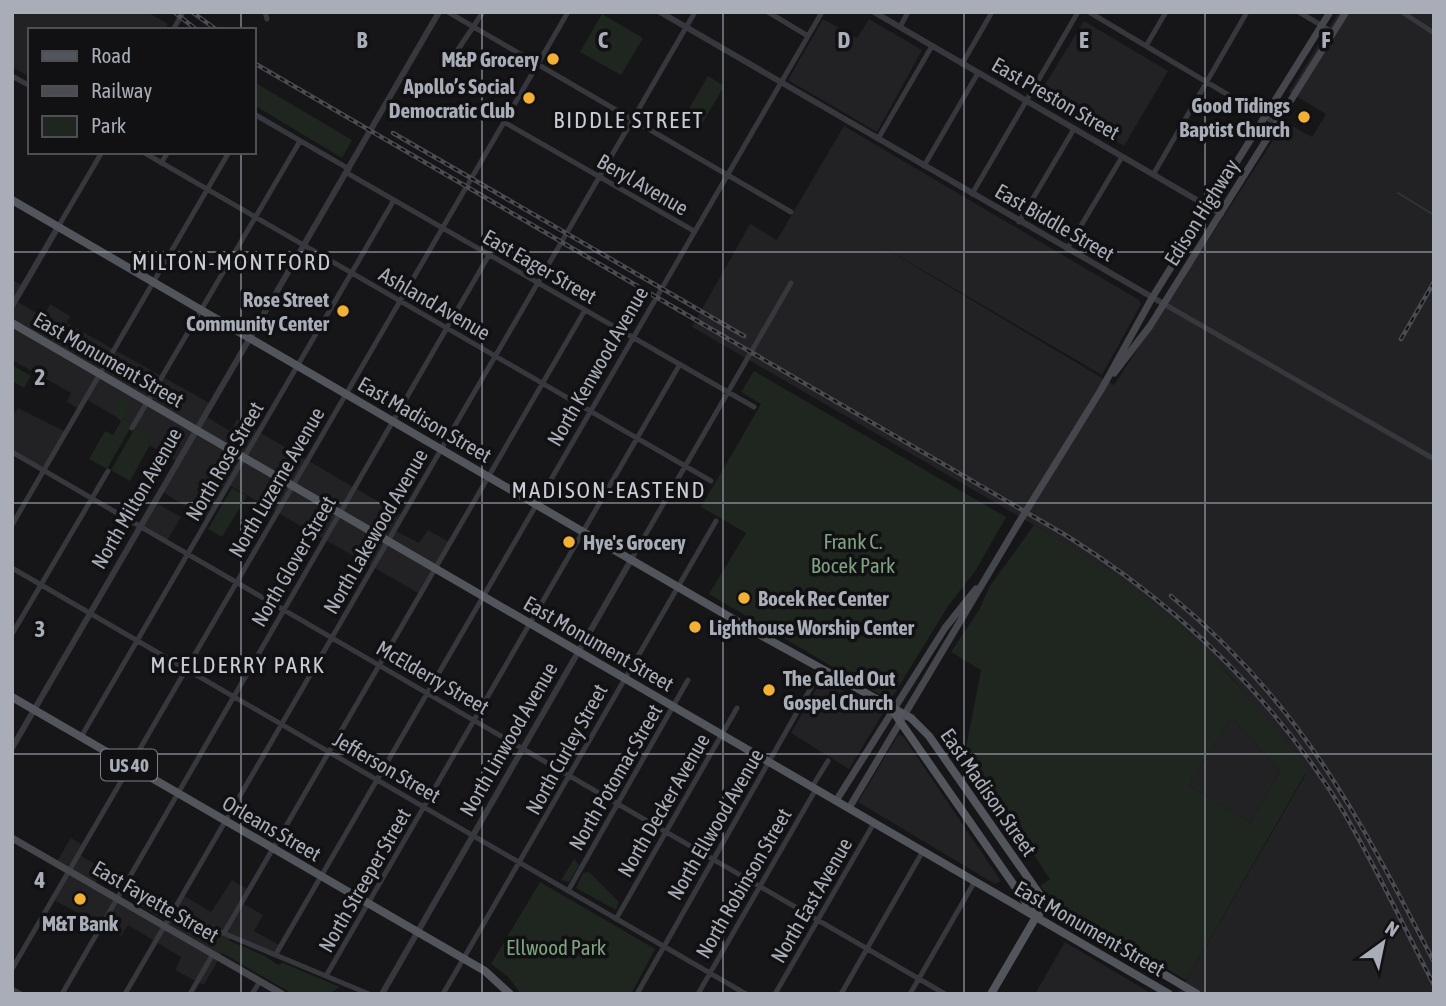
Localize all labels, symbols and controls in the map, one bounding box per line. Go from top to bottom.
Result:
text: B [357,27,368,53]
text: C [598,27,609,53]
text: D [838,27,851,53]
text: E [1079,27,1089,53]
text: F [1321,27,1331,53]
legend [28,28,256,154]
text: Road [91,43,131,67]
place label: M&P Grocery [441,47,539,71]
marker: M&P Grocery [545,51,561,67]
street label: East Preston Street [988,52,1124,144]
place label: Apollo’s Social Democratic Club [389,74,515,122]
text: Railway [91,78,153,102]
marker: Apollo’s Social Democratic Club [521,90,537,106]
place label: Good Tidings Baptist Church [1179,93,1291,141]
district label: BIDDLE STREET [553,107,705,133]
marker: Good Tidings Baptist Church [1296,109,1312,125]
text: Park [91,113,126,137]
street label: Beryl Avenue [593,148,693,220]
street label: Edison Highway [1159,154,1243,270]
street label: East Biddle Street [991,178,1119,266]
street label: East Eager Street [479,224,601,308]
district label: MILTON-MONTFORD [132,249,332,275]
street label: Ashland Avenue [375,262,495,344]
street label: North Kenwood Avenue [542,282,652,450]
place label: Rose Street Community Center [186,287,330,335]
marker: Rose Street Community Center [335,303,351,319]
street label: East Monument Street [30,306,188,412]
text: 2 [35,364,45,390]
street label: East Madison Street [354,371,496,467]
street label: North Rose Street [180,397,268,525]
street label: North Luzerne Avenue [223,403,329,561]
street label: North Milton Avenue [86,423,186,573]
street label: North Lakewood Avenue [318,444,432,618]
district label: MADISON-EASTEND [512,477,706,503]
street label: North Glover Street [246,492,340,630]
park label: Frank C. Bocek Park [811,529,895,577]
place label: Hye's Grocery [583,530,686,554]
marker: Hye's Grocery [561,534,577,550]
place label: Bocek Rec Center [758,586,889,610]
street label: East Monument Street [520,590,678,696]
marker: Bocek Rec Center [736,590,752,606]
place label: Lighthouse Worship Center [709,615,915,639]
text: 3 [35,616,45,642]
marker: Lighthouse Worship Center [687,619,703,635]
street label: McElderry Street [373,635,493,719]
district label: MCELDERRY PARK [150,652,326,678]
street label: North Linwood Avenue [454,658,562,820]
place label: The Called Out Gospel Church [783,666,895,714]
street label: North Curley Street [520,680,612,818]
marker: The Called Out Gospel Church [761,682,777,698]
street label: North Potomac Street [563,700,667,854]
street label: East Madison Street [936,724,1042,860]
street label: Jefferson Street [329,727,445,807]
street label: North Decker Avenue [612,729,714,881]
street label: North Ellwood Avenue [662,744,768,904]
road number: US 40 [101,750,157,780]
street label: Orleans Street [219,790,325,866]
street label: North Streeper Street [313,804,415,956]
street label: North Robinson Street [690,804,796,962]
street label: North East Avenue [765,833,857,967]
street label: East Fayette Street [89,855,223,947]
text: 4 [34,867,46,893]
street label: East Monument Street [1011,875,1169,981]
marker: M&T Bank [72,891,88,907]
north arrow [1348,908,1418,978]
place label: M&T Bank [42,911,119,935]
text: N [1382,916,1403,941]
park label: Ellwood Park [506,935,606,959]

